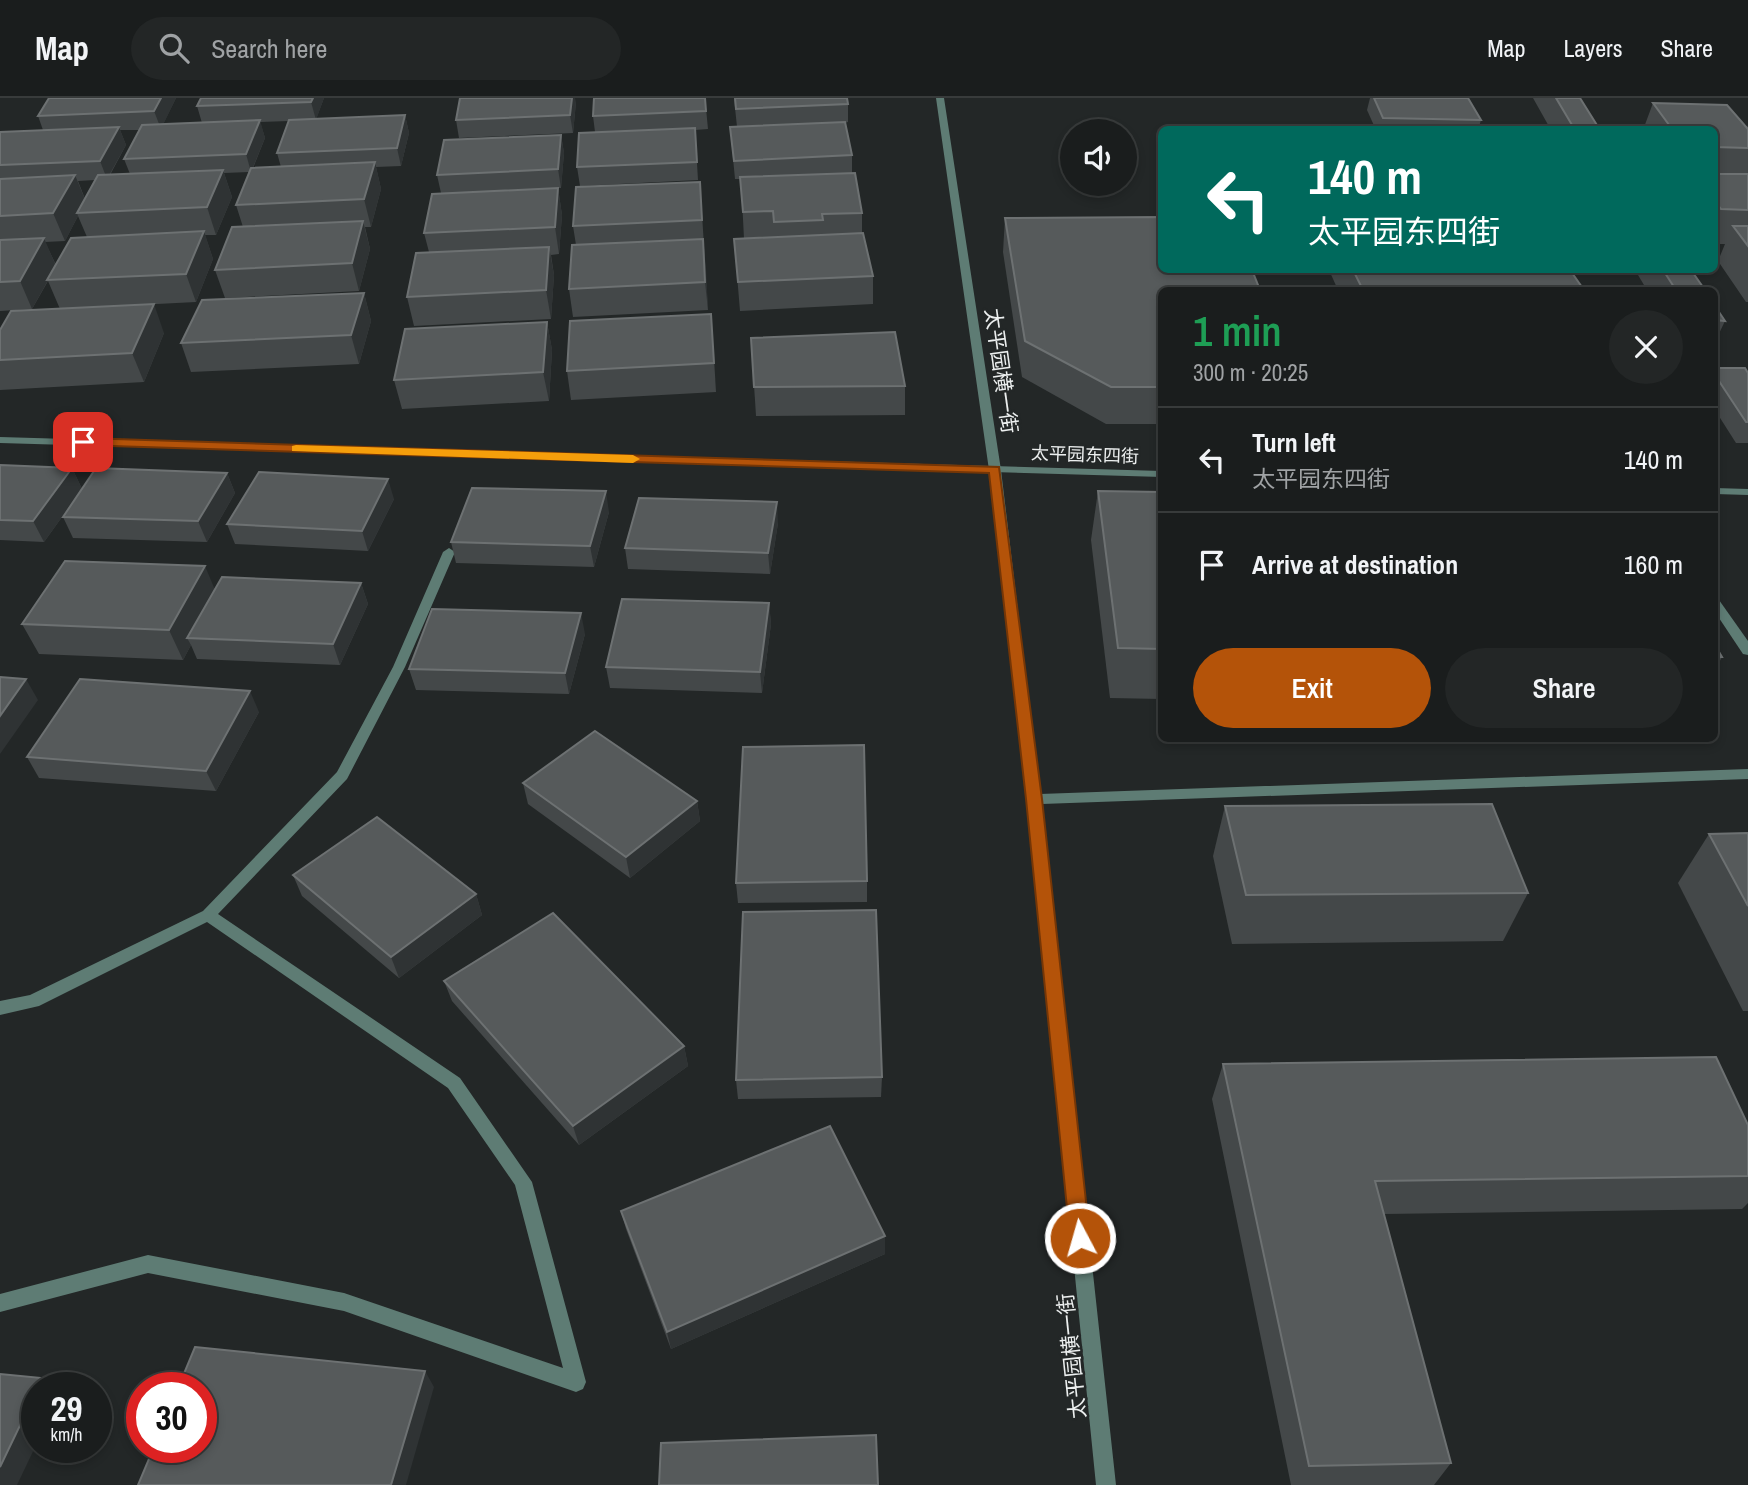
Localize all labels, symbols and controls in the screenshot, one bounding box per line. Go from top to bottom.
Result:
search box [131,17,621,80]
text: Map [35,26,89,70]
icon: search [155,29,193,67]
text: Search here [211,31,327,66]
text: Map [1487,32,1525,64]
text: Layers [1563,32,1622,64]
text: Share [1660,32,1713,64]
map controls [1060,119,1137,196]
button: sound [1060,119,1137,196]
text: 140 m [1308,143,1422,209]
icon: left [1193,154,1284,245]
text: 太平园东四街 [1308,210,1500,253]
text: 1 min [1193,303,1282,359]
street label: 太平园横一街 [978,307,1025,435]
button: close [1609,310,1683,384]
text: 300 m · 20:25 [1193,357,1308,388]
pin [53,412,113,472]
icon: arrive [64,423,102,461]
text: Turn left [1252,425,1336,460]
street label: 太平园东四街 [1031,440,1139,469]
icon: left [1193,441,1231,479]
text: 140 m [1624,442,1683,477]
text: 太平园东四街 [1252,463,1390,494]
icon: arrive [1193,546,1231,584]
text: Arrive at destination [1252,547,1458,582]
text: 160 m [1624,547,1683,582]
button: Exit [1193,648,1431,728]
button: Share [1445,648,1683,728]
position arrow [1043,1201,1117,1275]
street label: 太平园横一街 [1050,1292,1093,1420]
speed limit sign: 30 [126,1372,217,1463]
text: 29 [51,1385,82,1432]
text: km/h [51,1422,83,1447]

